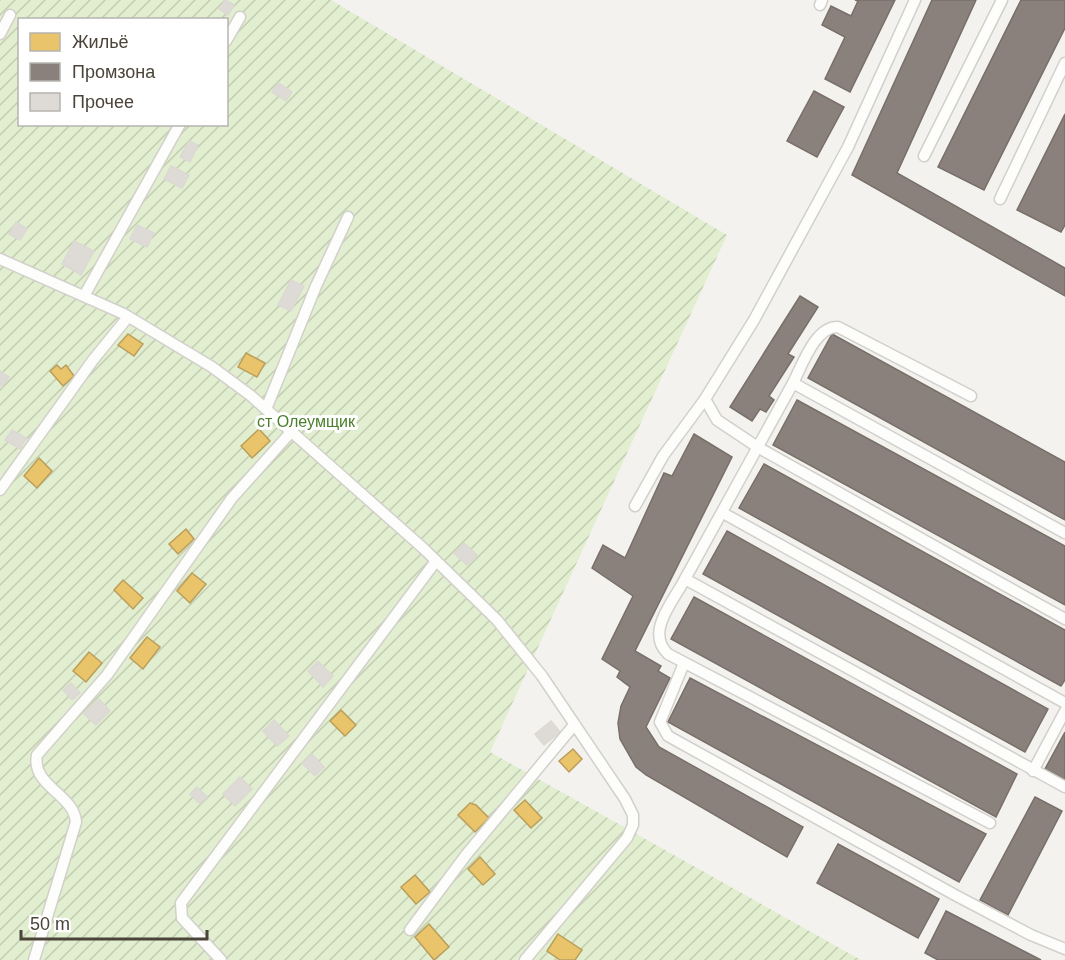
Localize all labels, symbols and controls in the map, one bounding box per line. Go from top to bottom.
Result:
legend [18,18,228,126]
text: Жильё [72,32,129,52]
text: Промзона [72,62,156,82]
text: Прочее [72,92,134,112]
park label: ст Олеумщик [257,413,356,430]
scale bar [21,903,207,941]
text: 50 m [30,914,70,934]

